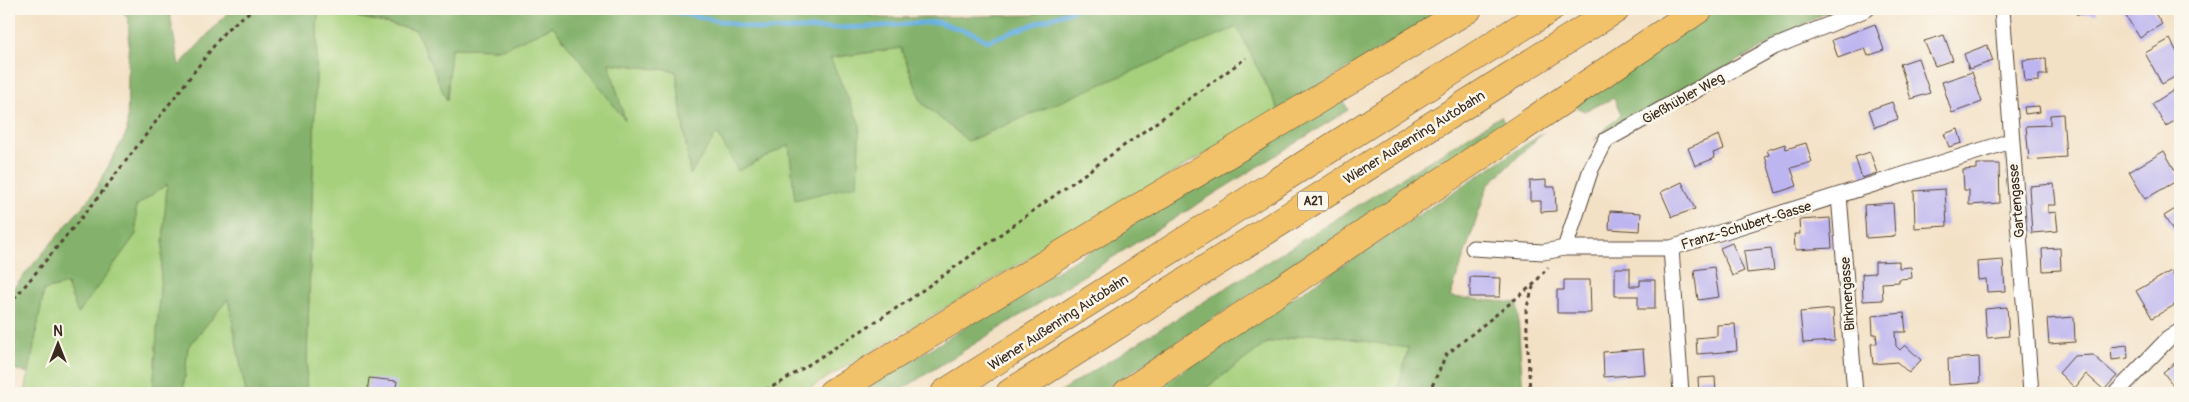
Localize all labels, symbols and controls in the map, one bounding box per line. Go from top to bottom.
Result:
street label: Gießhübler Weg [1639,69,1727,128]
street label: Wiener Außenring Autobahn [1340,87,1488,188]
street label: Gartengasse [2005,163,2028,239]
road number: A21 [1298,192,1328,210]
street label: Franz-Schubert-Gasse [1679,198,1813,253]
street label: Birknergasse [1836,256,1859,331]
street label: Wiener Außenring Autobahn [985,271,1132,374]
north arrow [32,320,82,370]
text: N [53,323,63,340]

